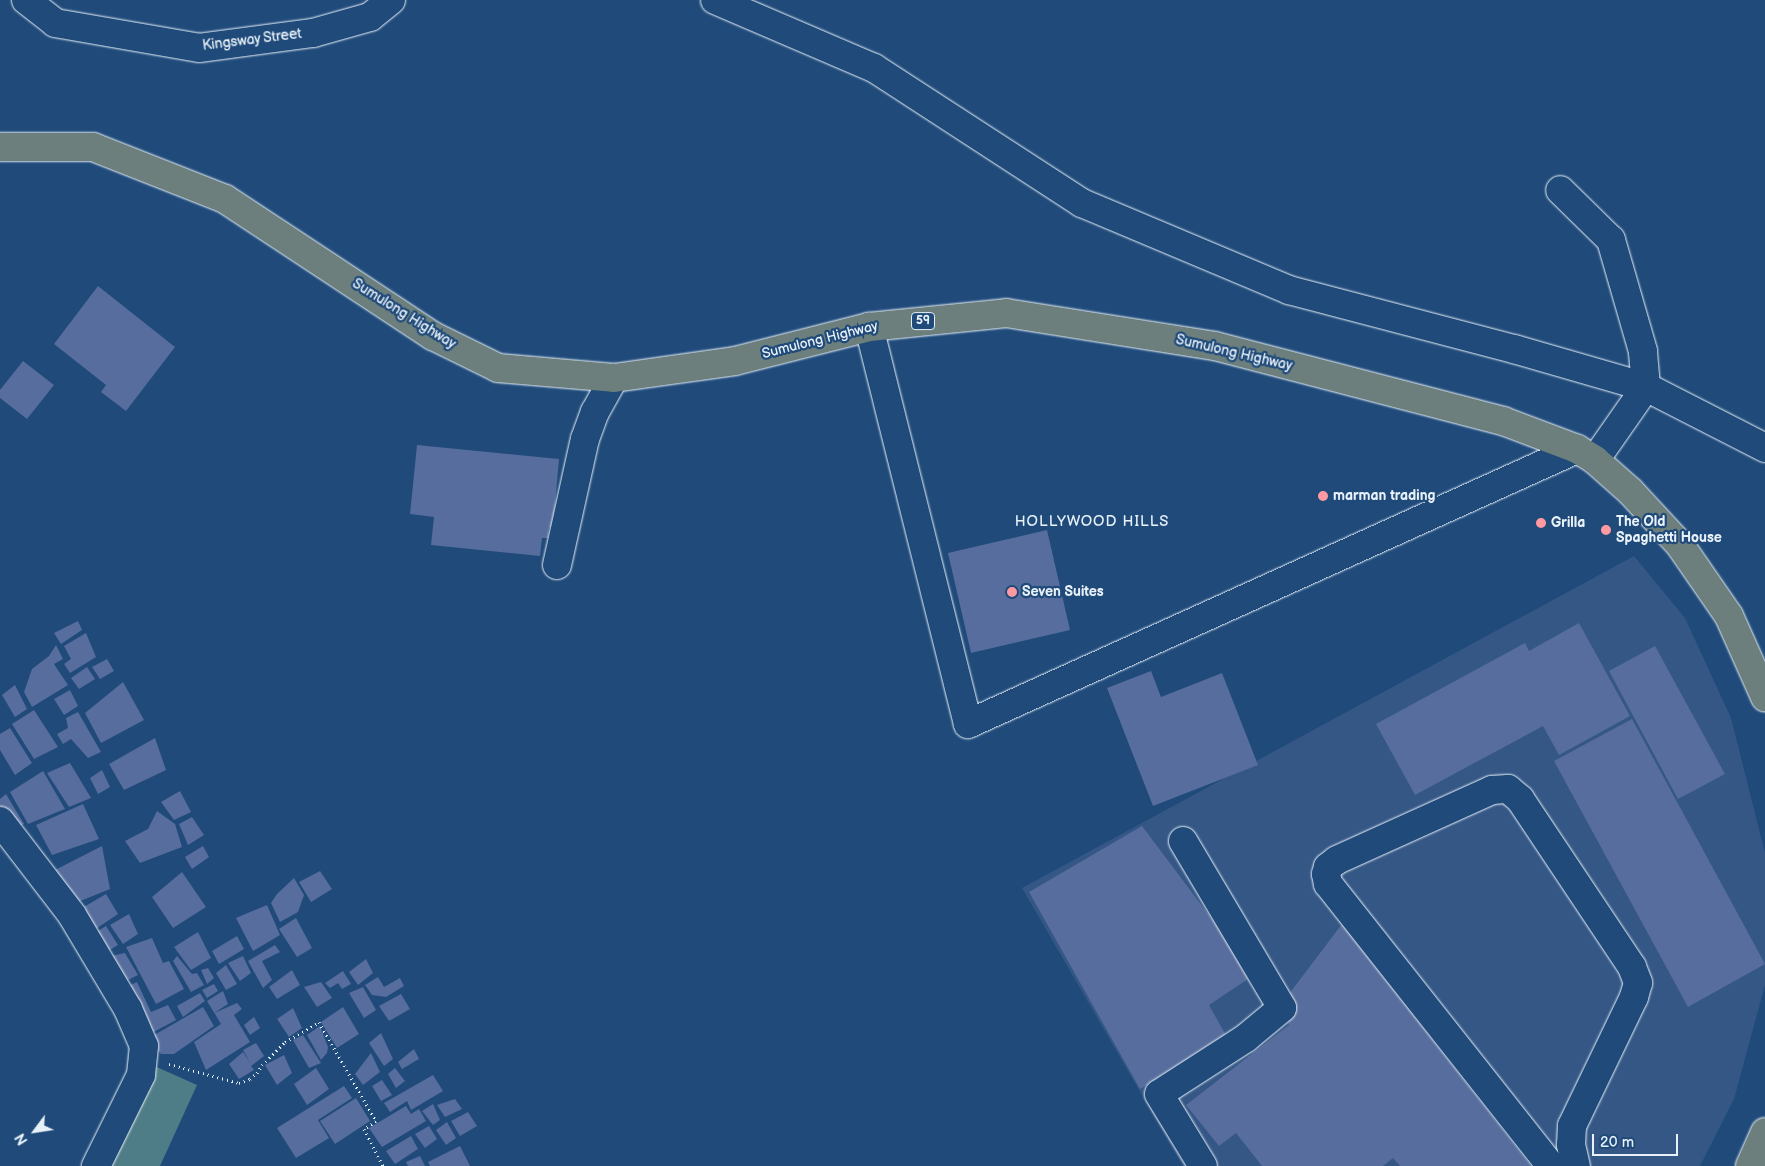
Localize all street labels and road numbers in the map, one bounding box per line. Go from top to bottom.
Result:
street label: Kingsway Street [201,26,303,54]
street label: Sumulong Highway [349,275,459,353]
road number: 59 [910,312,936,331]
street label: Sumulong Highway [760,317,880,363]
street label: Sumulong Highway [1174,331,1294,375]

